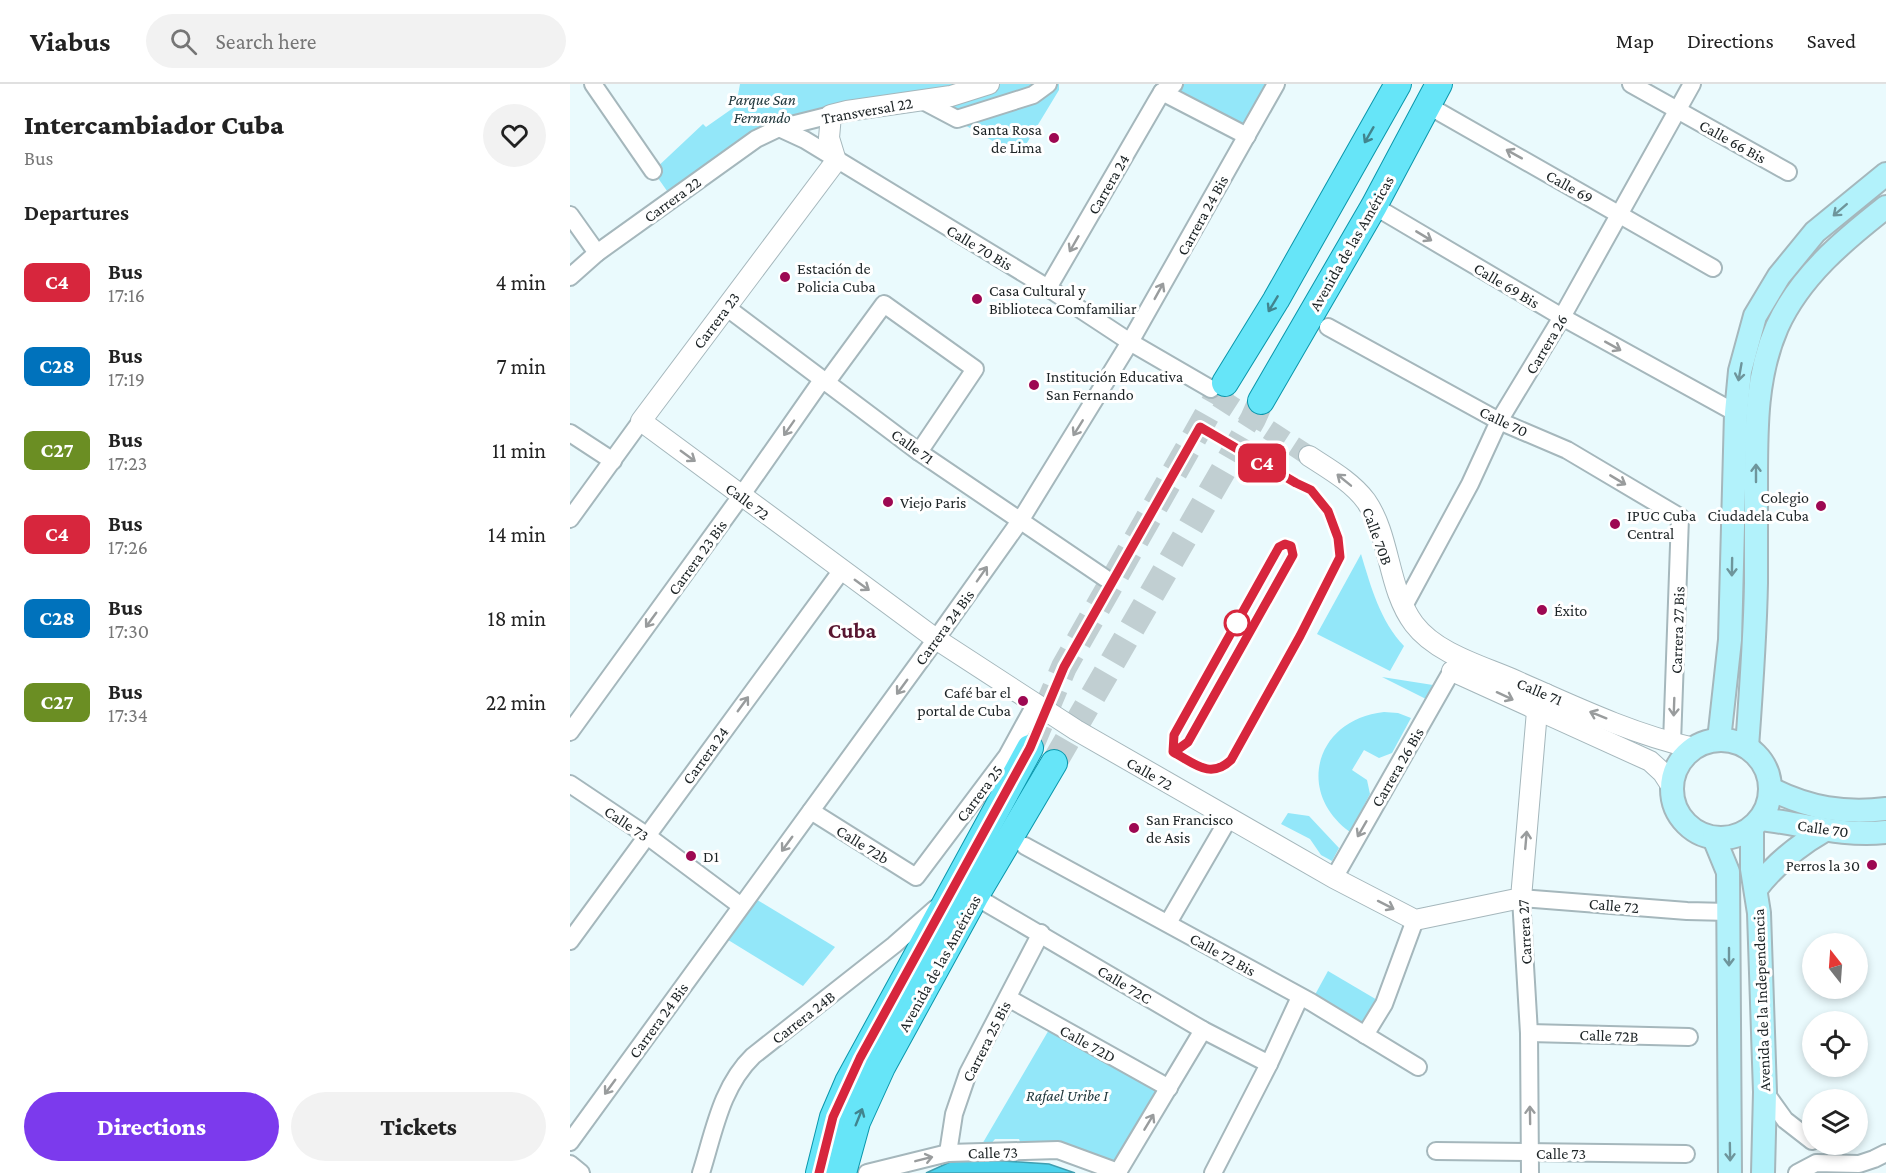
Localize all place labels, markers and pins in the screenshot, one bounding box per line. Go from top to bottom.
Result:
place label: Santa Rosa de Lima [973,121,1043,156]
marker: Santa Rosa de Lima [1047,131,1061,145]
place label: Estación de Policia Cuba [797,260,876,295]
marker: Estación de Policia Cuba [778,270,792,284]
place label: Casa Cultural y Biblioteca Comfamiliar [989,282,1137,317]
marker: Casa Cultural y Biblioteca Comfamiliar [970,292,984,306]
place label: Institución Educativa San Fernando [1046,368,1184,403]
marker: Institución Educativa San Fernando [1027,378,1041,392]
place label: Colegio Ciudadela Cuba [1708,489,1810,524]
place label: Viejo Paris [900,494,966,512]
marker: Viejo Paris [881,495,895,509]
marker: Colegio Ciudadela Cuba [1814,499,1828,513]
place label: IPUC Cuba Central [1627,507,1697,542]
marker: IPUC Cuba Central [1608,517,1622,531]
place label: Éxito [1554,602,1587,619]
marker: Éxito [1535,603,1549,617]
unlabelled marker [1224,610,1250,636]
place label: Café bar el portal de Cuba [917,684,1012,720]
marker: Café bar el portal de Cuba [1016,694,1030,708]
place label: San Francisco de Asis [1146,811,1233,846]
marker: San Francisco de Asis [1127,821,1141,835]
place label: D1 [703,848,719,865]
marker: D1 [684,849,698,863]
place label: Perros la 30 [1786,857,1860,874]
marker: Perros la 30 [1865,858,1879,872]

